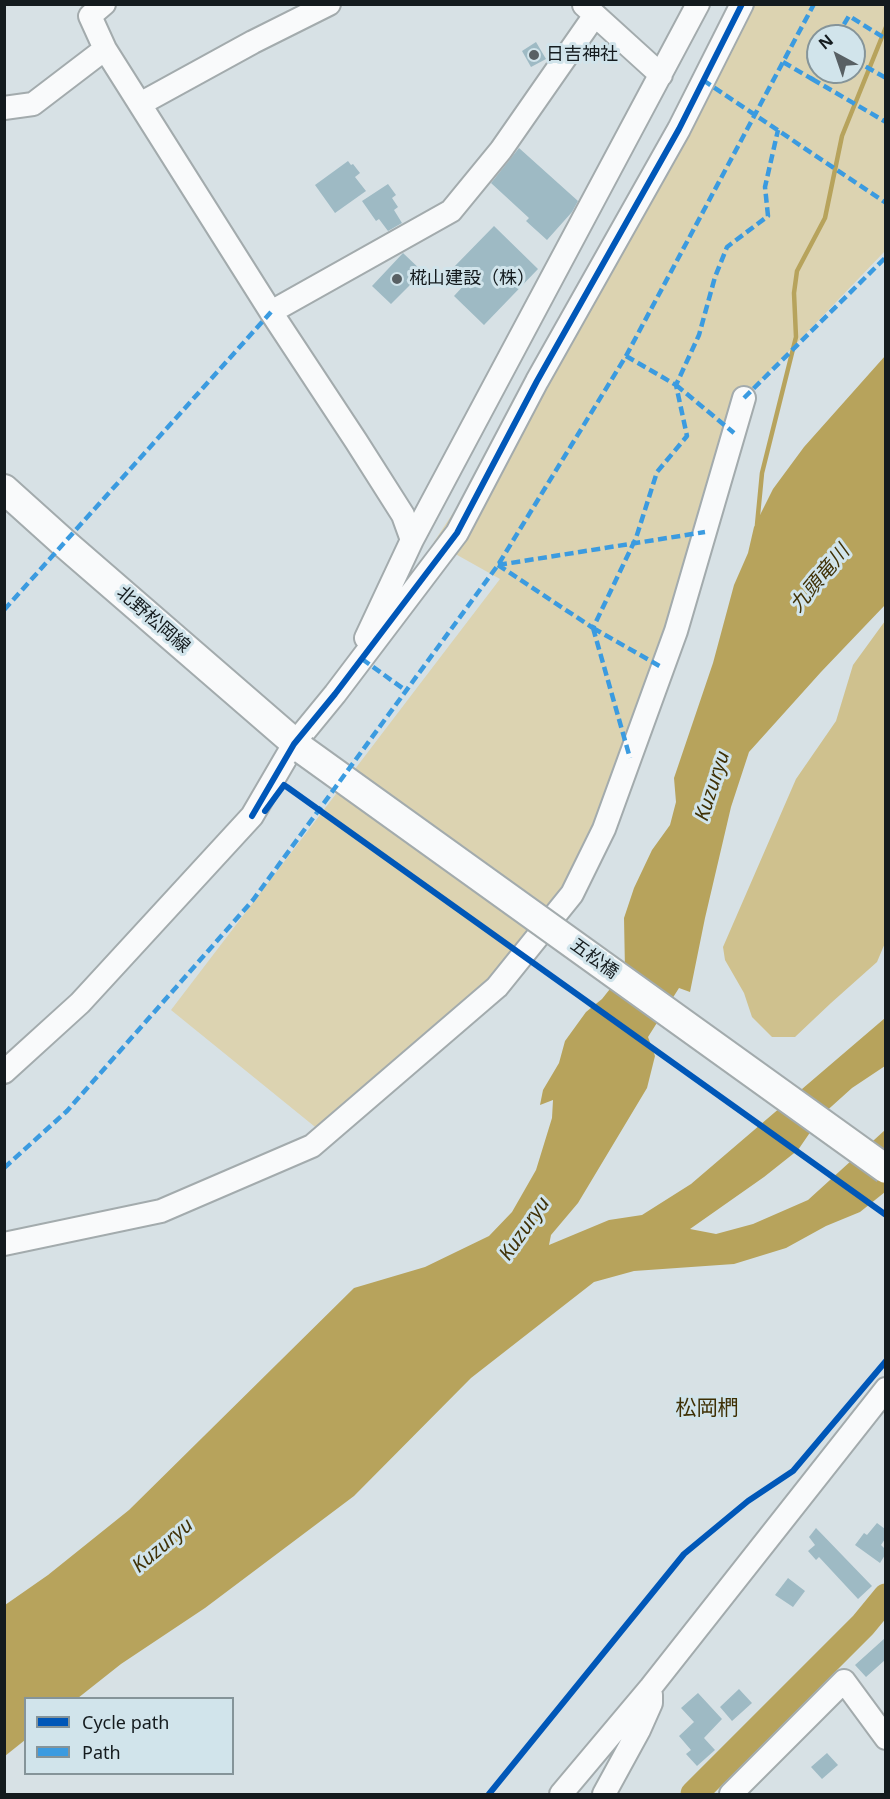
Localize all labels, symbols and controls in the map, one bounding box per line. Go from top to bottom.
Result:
north arrow [806,24,866,84]
text: N [814,29,838,54]
place label: 日吉神社 [546,44,618,66]
marker: 日吉神社 [527,48,541,62]
place label: 椛山建設（株） [409,268,535,290]
marker: 椛山建設（株） [390,272,404,286]
water label: 九頭竜川 [785,541,855,617]
street label: 北野松岡線 [112,582,194,658]
water label: Kuzuryu [690,748,736,824]
street label: 五松橋 [566,934,622,984]
water label: Kuzuryu [494,1193,556,1265]
district label: 松岡椚 [676,1396,738,1422]
water label: Kuzuryu [128,1514,198,1578]
legend [24,1697,234,1775]
text: Cycle path [82,1710,169,1734]
text: Path [82,1740,121,1764]

